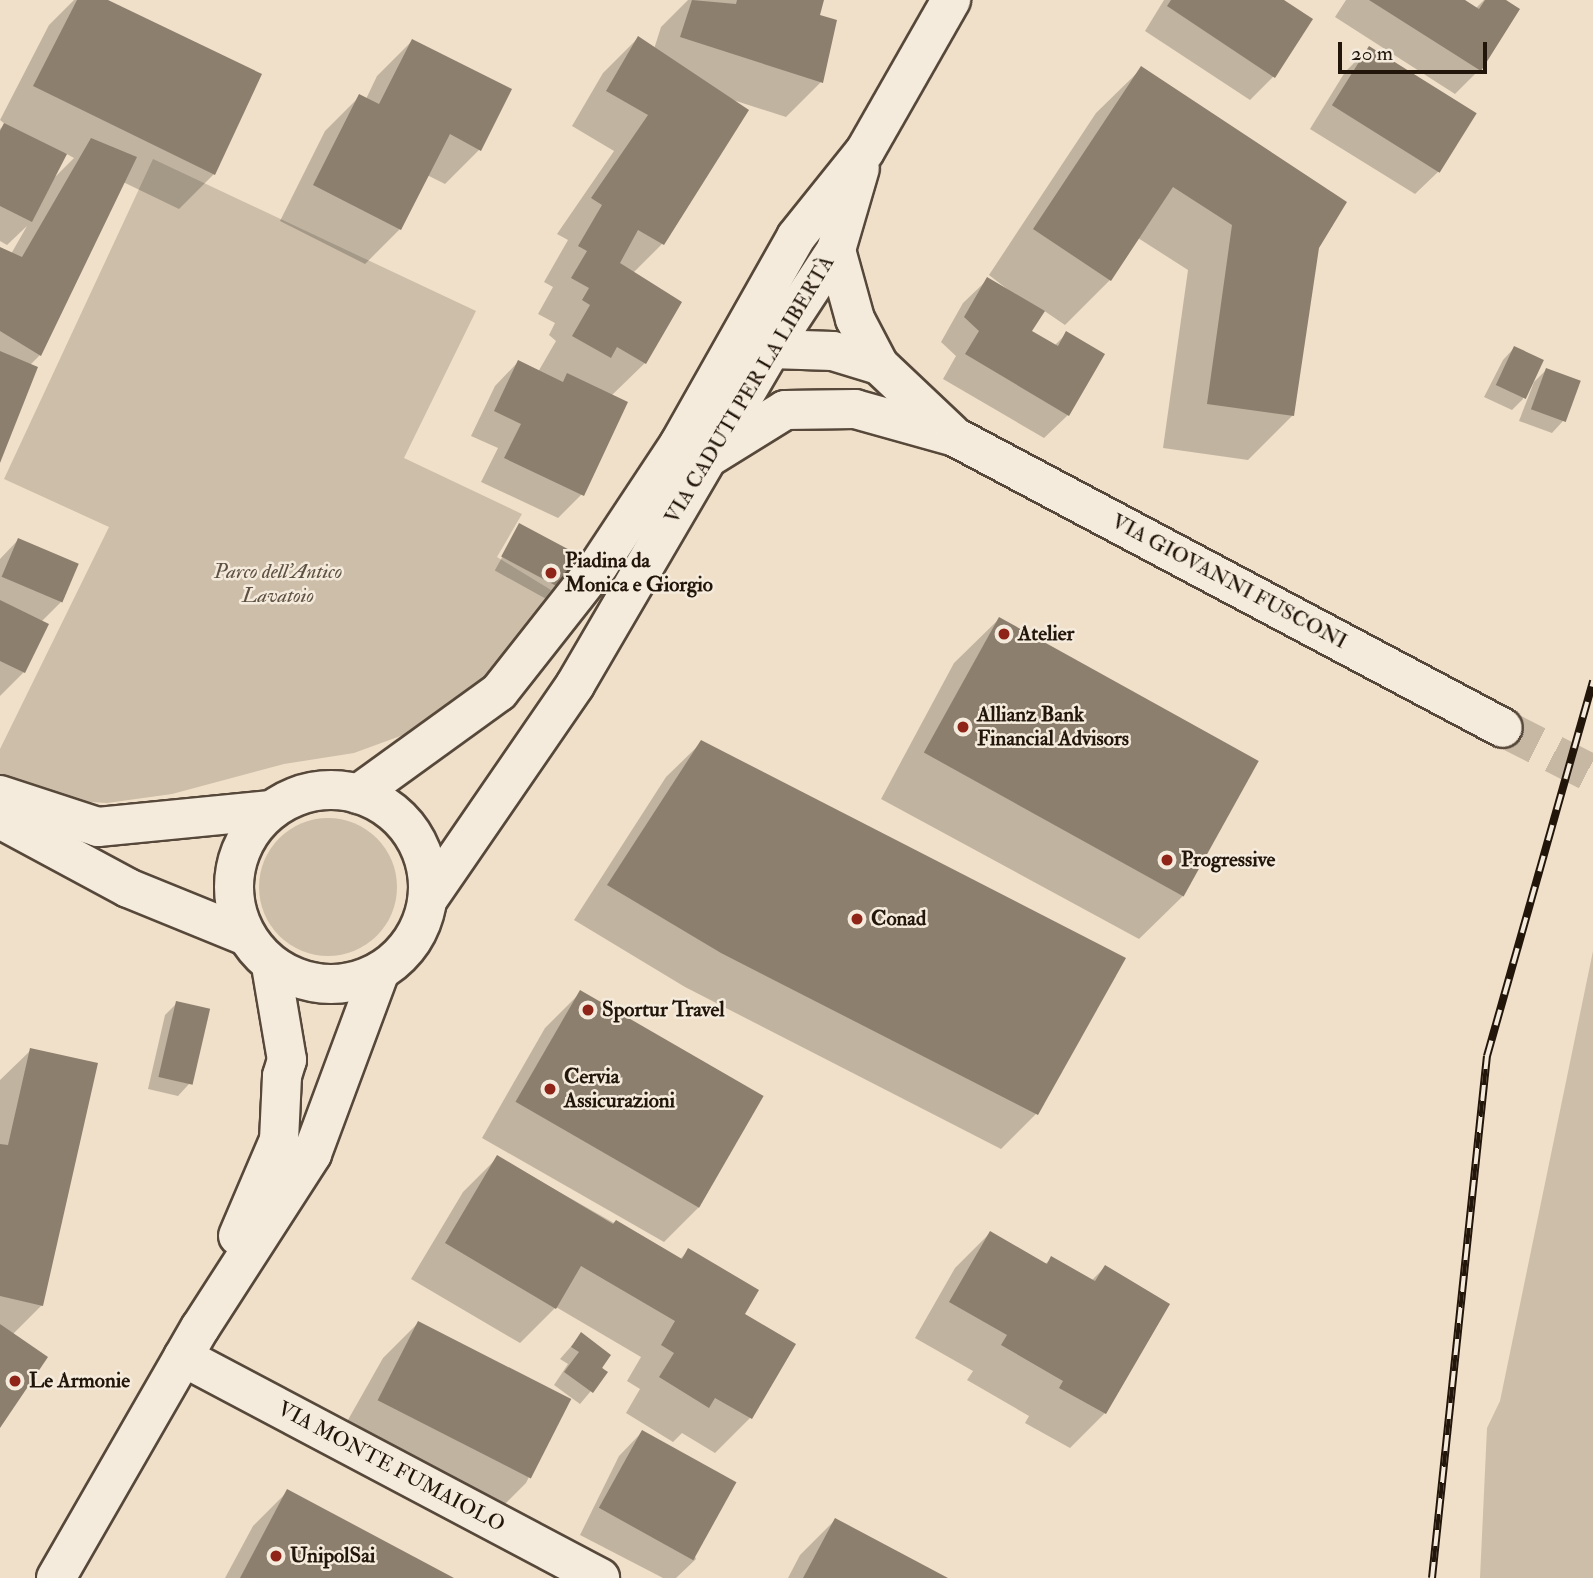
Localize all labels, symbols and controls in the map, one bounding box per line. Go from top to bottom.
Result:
scale bar [1341,28,1490,72]
text: 20 m [1351,40,1393,67]
street label: VIA CADUTI PER LA LIBERTÀ [660,251,840,529]
street label: VIA GIOVANNI FUSCONI [1107,509,1351,655]
place label: Piadina da Monica e Giorgio [565,548,713,598]
park label: Parco dell'Antico Lavatoio [214,559,342,609]
marker: Piadina da Monica e Giorgio [543,565,559,581]
place label: Atelier [1018,621,1074,647]
marker: Atelier [996,626,1012,642]
place label: Allianz Bank Financial Advisors [977,702,1129,752]
marker: Allianz Bank Financial Advisors [955,719,971,735]
place label: Progressive [1181,847,1275,873]
marker: Progressive [1159,852,1175,868]
place label: Conad [871,906,926,932]
marker: Conad [849,911,865,927]
place label: Sportur Travel [602,997,725,1023]
marker: Sportur Travel [580,1002,596,1018]
place label: Cervia Assicurazioni [564,1064,675,1114]
marker: Cervia Assicurazioni [542,1081,558,1097]
place label: Le Armonie [29,1368,130,1394]
marker: Le Armonie [7,1373,23,1389]
street label: VIA MONTE FUMAIOLO [273,1396,509,1538]
place label: UnipolSai [290,1543,375,1569]
marker: UnipolSai [268,1548,284,1564]

